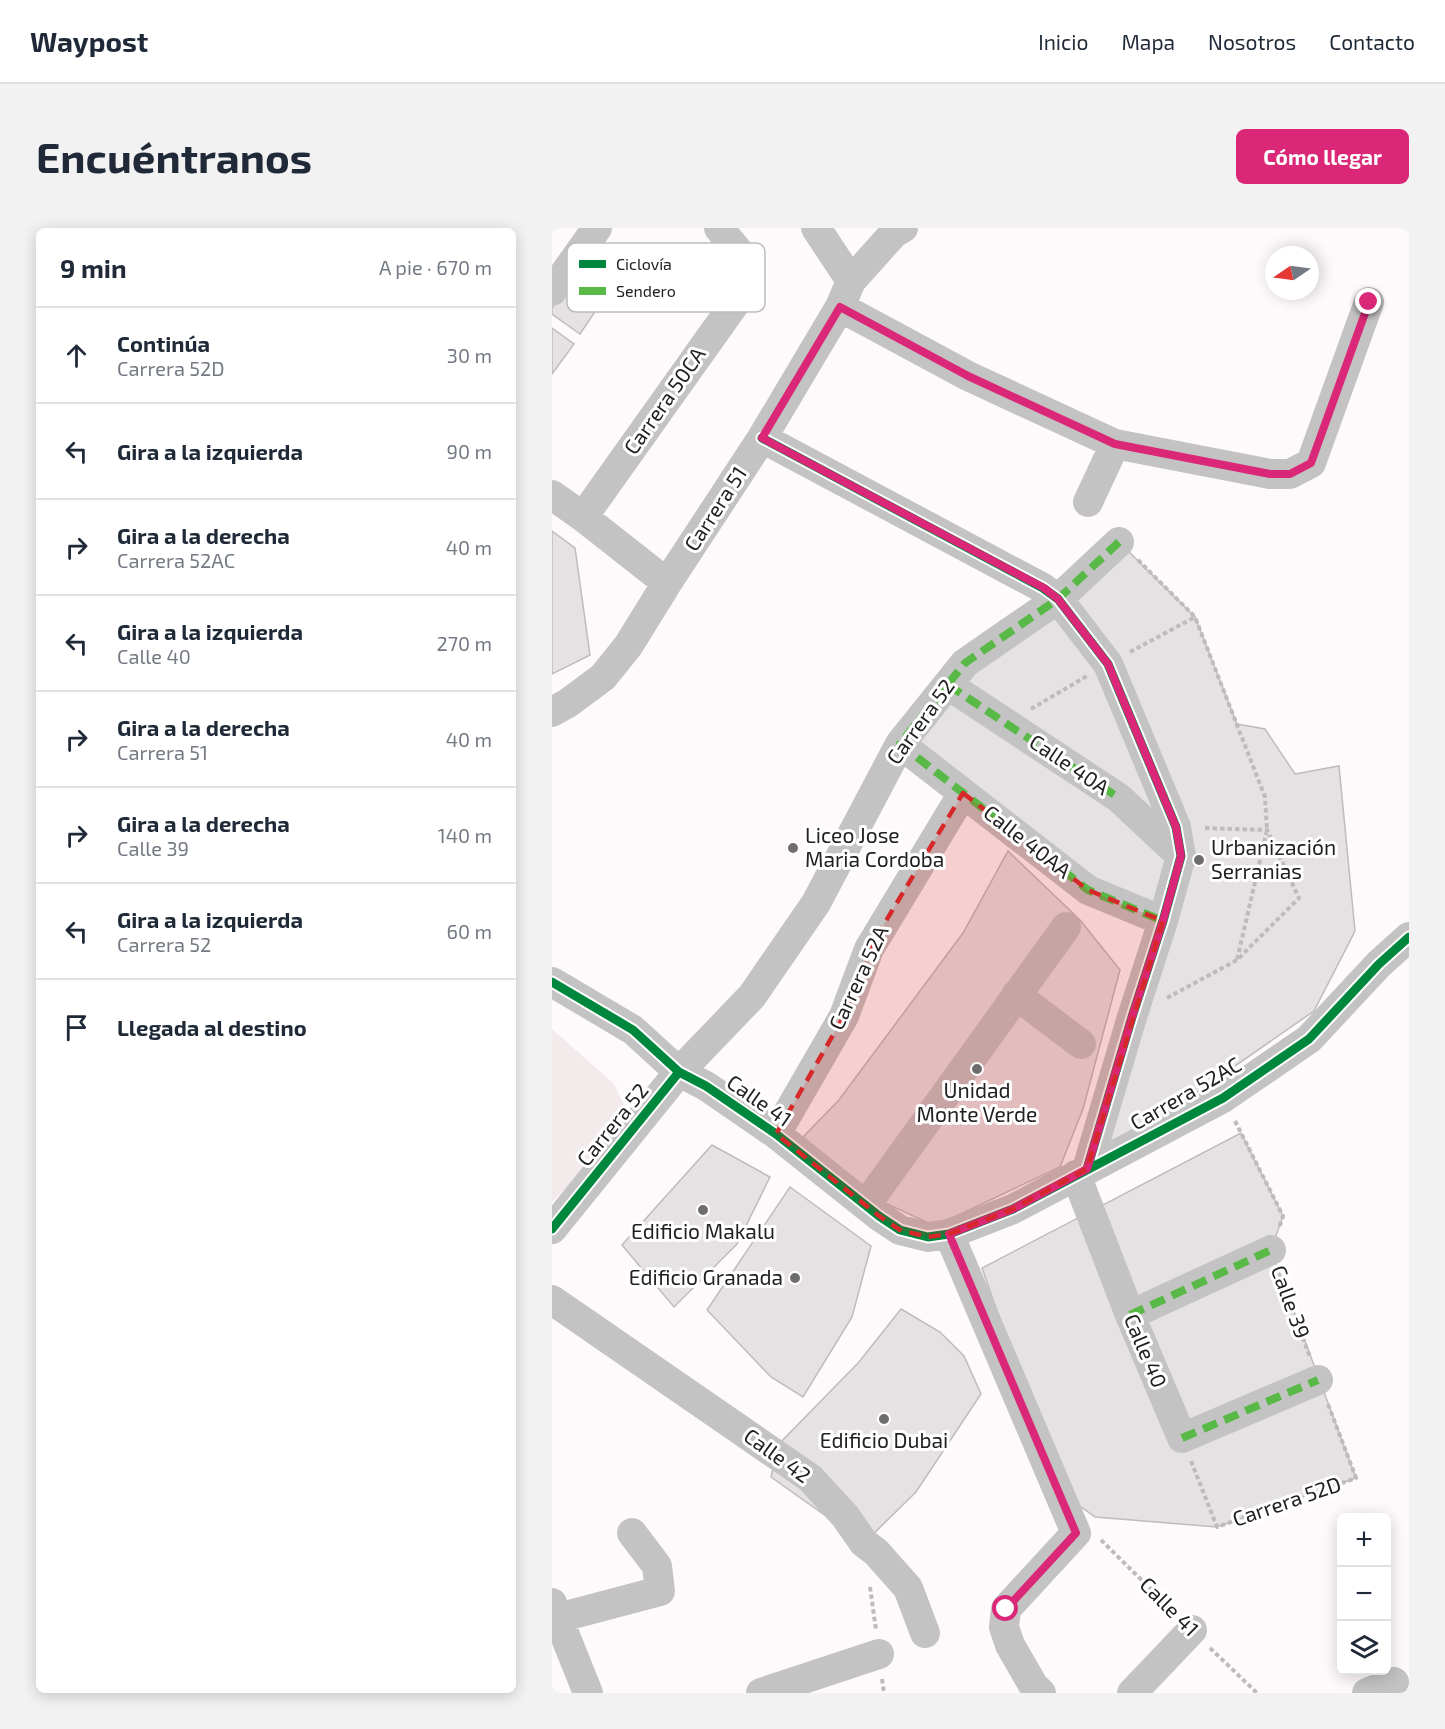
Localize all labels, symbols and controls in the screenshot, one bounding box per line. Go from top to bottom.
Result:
text: Waypost [30,24,148,58]
text: Inicio [1038,29,1088,54]
text: Mapa [1121,29,1175,54]
text: Nosotros [1208,29,1296,54]
text: Contacto [1329,29,1415,54]
button: Cómo llegar [1236,129,1409,184]
text: Encuéntranos [36,131,312,181]
legend [567,243,765,312]
north arrow [1265,246,1319,300]
text: 9 min [60,252,127,283]
text: Ciclovía [616,254,672,273]
text: A pie · 670 m [379,255,492,279]
text: Sendero [616,281,676,300]
route end [1355,288,1381,314]
text: Continúa [117,330,210,356]
icon: ahead [60,339,93,372]
street label: Carrera 50CA [618,342,710,458]
text: 30 m [447,343,492,367]
text: Carrera 52D [117,356,225,380]
icon: left [60,435,93,468]
text: Gira a la izquierda [117,438,303,464]
text: 90 m [447,439,492,463]
street label: Carrera 51 [678,461,751,555]
text: Gira a la derecha [117,522,290,548]
icon: right [60,531,93,564]
text: 40 m [446,535,492,559]
text: Carrera 52AC [117,548,235,572]
text: Gira a la izquierda [117,618,303,644]
icon: left [60,627,93,660]
text: 270 m [436,631,492,655]
text: Calle 40 [117,644,191,668]
street label: Carrera 52 [881,674,959,769]
text: Gira a la derecha [117,714,290,740]
icon: right [60,723,93,756]
text: 40 m [446,727,492,751]
street label: Calle 40A [1025,728,1114,799]
text: Carrera 51 [117,740,208,764]
street label: Calle 40AA [979,799,1076,883]
text: Gira a la derecha [117,810,290,836]
icon: right [60,819,93,852]
place label: Liceo Jose Maria Cordoba [805,822,944,871]
text: 140 m [438,823,492,847]
place label: Urbanización Serranias [1211,834,1336,883]
text: Calle 39 [117,836,189,860]
marker: Liceo Jose Maria Cordoba [786,841,800,855]
marker: Urbanización Serranias [1192,853,1206,867]
text: Gira a la izquierda [117,906,303,932]
icon: left [60,915,93,948]
text: 60 m [447,919,492,943]
street label: Carrera 52A [823,921,893,1033]
text: Carrera 52 [117,932,211,956]
icon: arrive [60,1011,93,1044]
text: Llegada al destino [117,1014,307,1040]
street label: Carrera 52AC [1125,1051,1245,1135]
marker: Unidad Monte Verde [970,1062,984,1076]
street label: Calle 41 [723,1069,797,1131]
place label: Unidad Monte Verde [917,1077,1037,1126]
street label: Carrera 52 [571,1078,653,1170]
marker: Edificio Makalu [696,1203,710,1217]
place label: Edificio Makalu [631,1218,775,1243]
street label: Calle 39 [1267,1262,1316,1341]
place label: Edificio Granada [629,1264,783,1289]
marker: Edificio Granada [788,1271,802,1285]
street label: Calle 40 [1120,1310,1173,1391]
marker: Edificio Dubai [877,1412,891,1426]
street label: Calle 42 [740,1422,816,1487]
place label: Edificio Dubai [820,1427,948,1452]
street label: Carrera 52D [1229,1470,1344,1531]
map controls [1337,1513,1391,1675]
button: + [1337,1513,1391,1567]
button: − [1337,1567,1391,1621]
street label: Calle 41 [1135,1571,1205,1641]
route start [992,1595,1018,1621]
button: layers [1337,1621,1391,1675]

